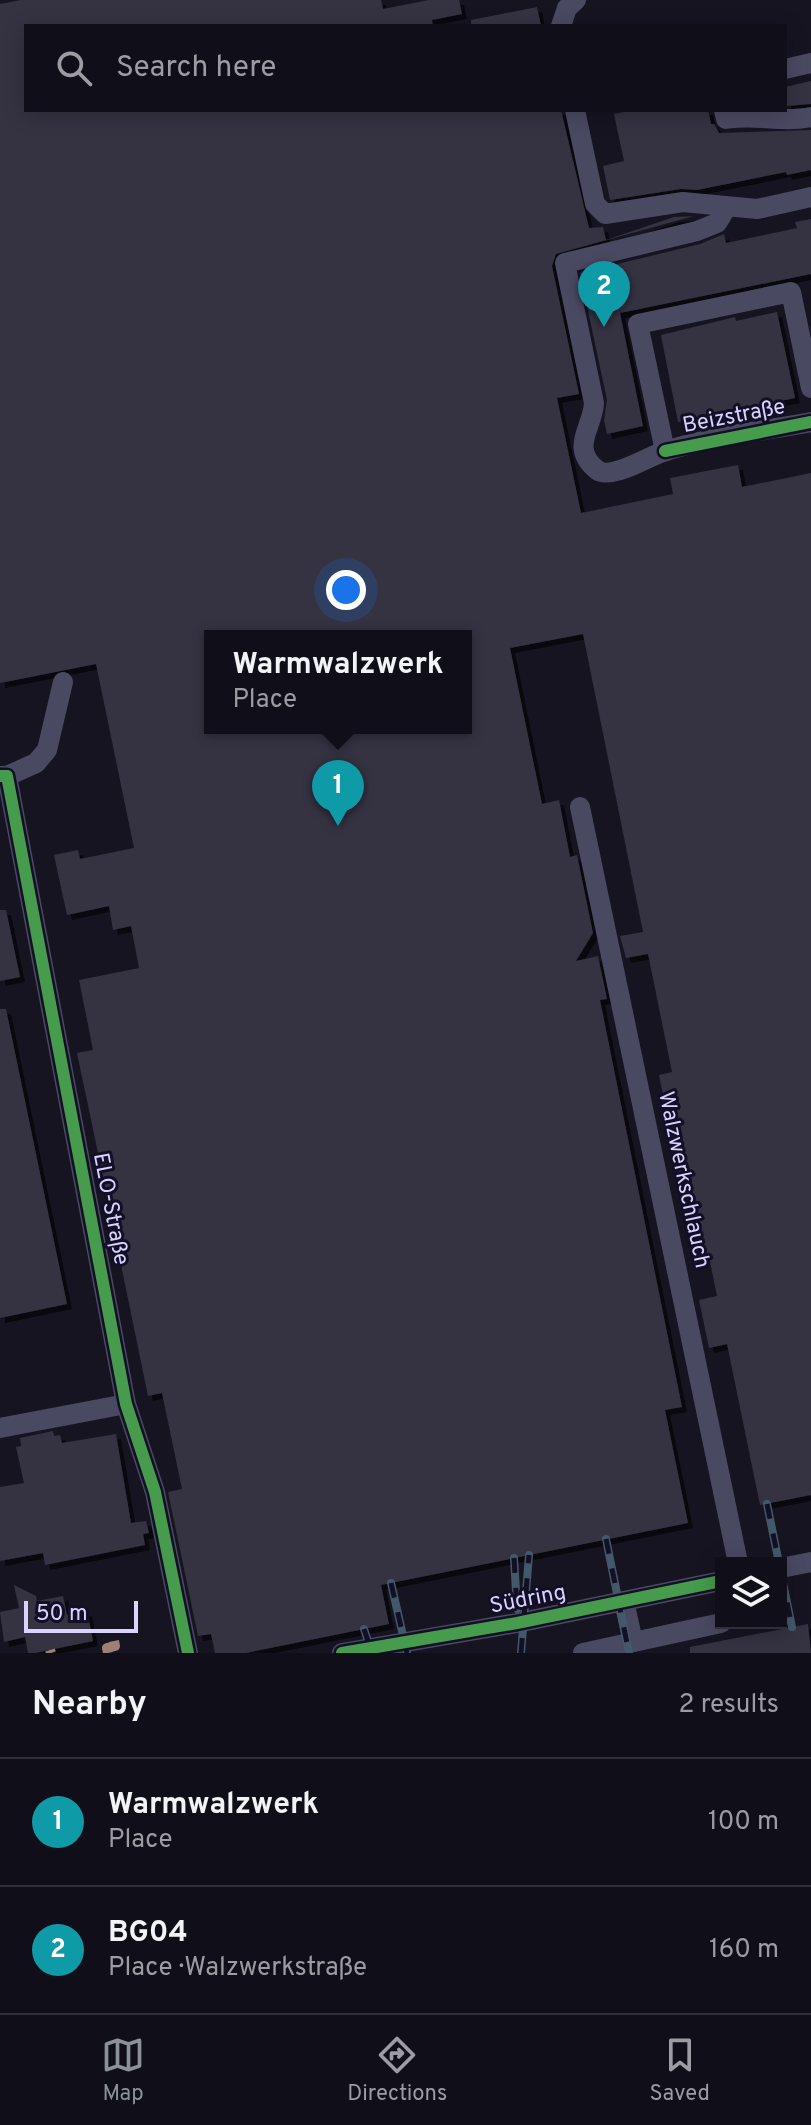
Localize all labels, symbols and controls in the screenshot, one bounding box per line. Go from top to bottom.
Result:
search box [24,24,787,112]
icon: search [52,46,96,90]
text: Search here [116,50,276,87]
pin: 2 [578,261,630,327]
street label: Beizstraße [680,394,788,440]
your location [326,570,366,610]
popup [204,630,472,734]
text: Warmwalzwerk [232,647,444,684]
text: Place [232,684,297,717]
pin: 1 [312,760,364,826]
street label: Walzwerkschlauch [651,1089,715,1271]
street label: ELO-Straße [86,1150,134,1268]
map controls [715,1557,787,1629]
button: layers [715,1557,787,1629]
street label: Südring [488,1579,568,1621]
scale bar [24,1597,138,1633]
text: 50 m [36,1601,88,1628]
text: Nearby [32,1684,147,1727]
text: 2 results [679,1689,779,1722]
text: Warmwalzwerk [108,1787,319,1824]
text: 1 [53,1806,63,1839]
text: 100 m [708,1806,779,1839]
text: Place [108,1824,172,1857]
text: BG04 [108,1915,188,1952]
text: 2 [50,1934,66,1967]
text: 160 m [709,1934,779,1967]
text: Place · Walzwerkstraße [108,1952,367,1985]
tab: Map [101,2033,145,2108]
tab: Directions [347,2033,447,2108]
tab: Saved [649,2033,710,2108]

